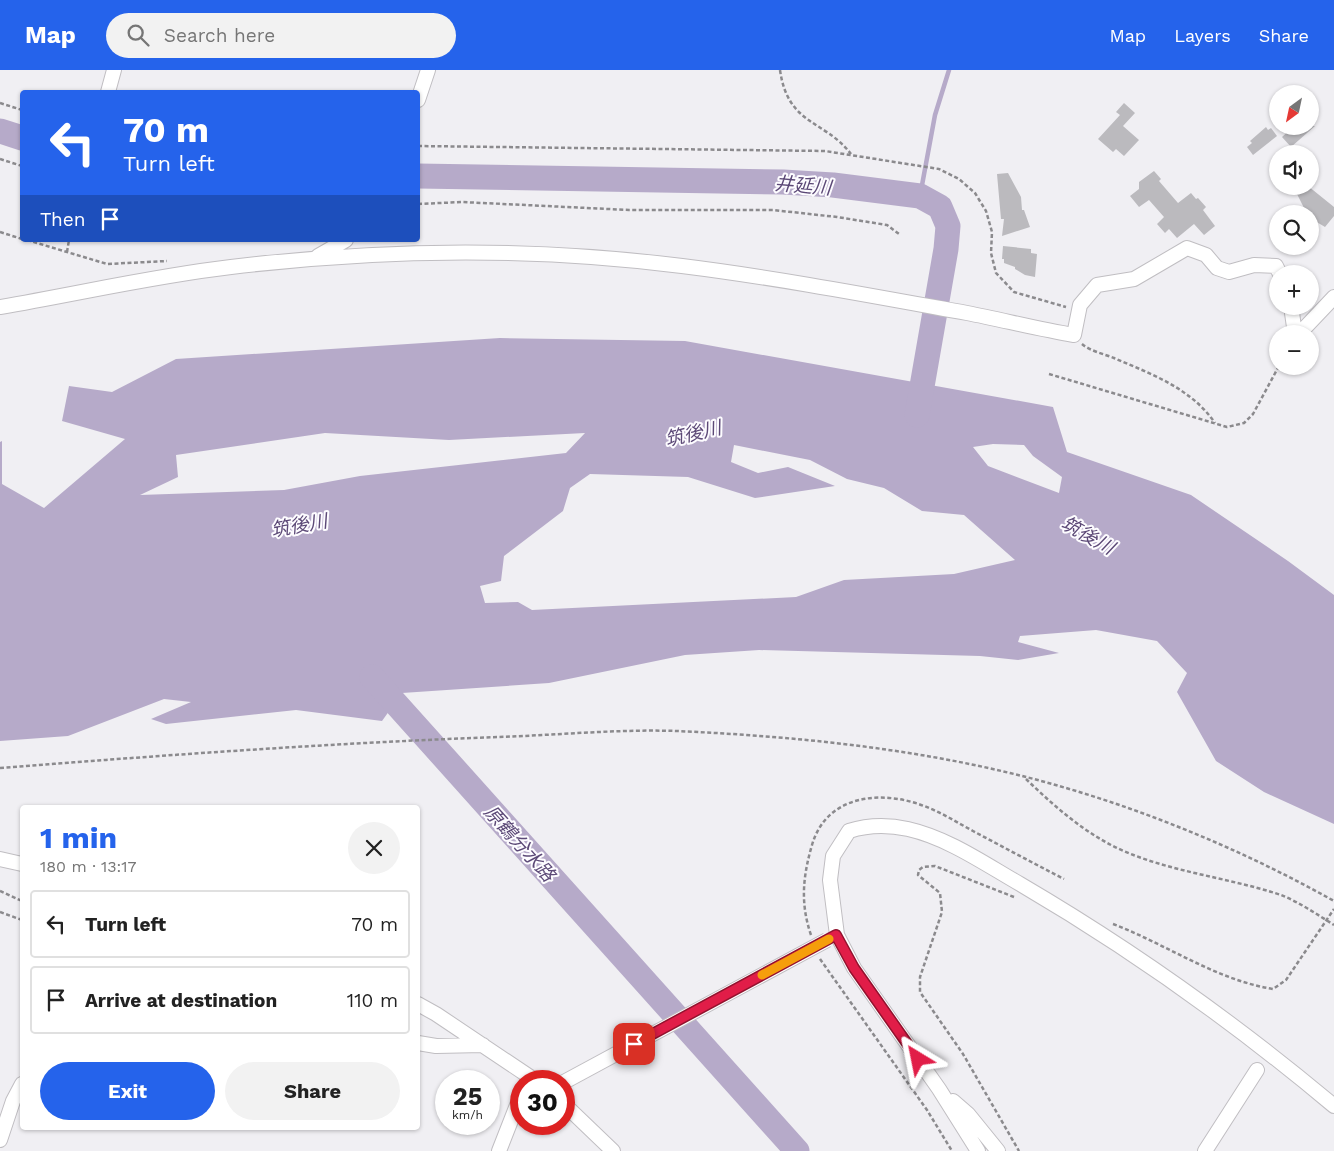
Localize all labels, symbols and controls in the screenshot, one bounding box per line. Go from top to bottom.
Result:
search box [106,13,456,58]
text: Map [25,21,76,49]
icon: search [124,21,152,49]
text: Search here [164,24,275,47]
text: Map [1109,25,1146,46]
text: Layers [1174,25,1231,46]
text: Share [1259,25,1309,46]
north arrow [1269,85,1319,135]
map controls [1269,85,1319,375]
text: 70 m [123,109,209,151]
icon: left [40,110,105,175]
button: sound [1269,145,1319,195]
text: Turn left [123,151,215,176]
water label: 井延川 [774,172,834,200]
icon: arrive [96,205,124,233]
button: search [1269,205,1319,255]
text: Then [40,208,86,231]
button: + [1269,265,1319,315]
button: − [1269,325,1319,375]
water label: 筑後川 [663,415,725,451]
water label: 筑後川 [269,509,331,542]
water label: 筑後川 [1057,512,1120,560]
water label: 原鶴分水路 [479,800,561,888]
text: 1 min [40,820,117,855]
button: close [348,822,400,874]
text: 180 m · 13:17 [40,857,136,876]
icon: left [42,910,70,938]
text: Turn left [85,913,166,936]
text: 70 m [351,913,398,936]
icon: arrive [42,986,70,1014]
text: Arrive at destination [85,989,277,1012]
text: 110 m [347,989,398,1012]
pin [613,1023,655,1065]
icon: arrive [620,1030,648,1058]
position arrow [891,1032,943,1084]
button: Exit [40,1062,215,1120]
button: Share [225,1062,400,1120]
speed limit sign: 30 [510,1070,575,1135]
text: 25 [453,1082,482,1111]
text: km/h [452,1108,483,1122]

